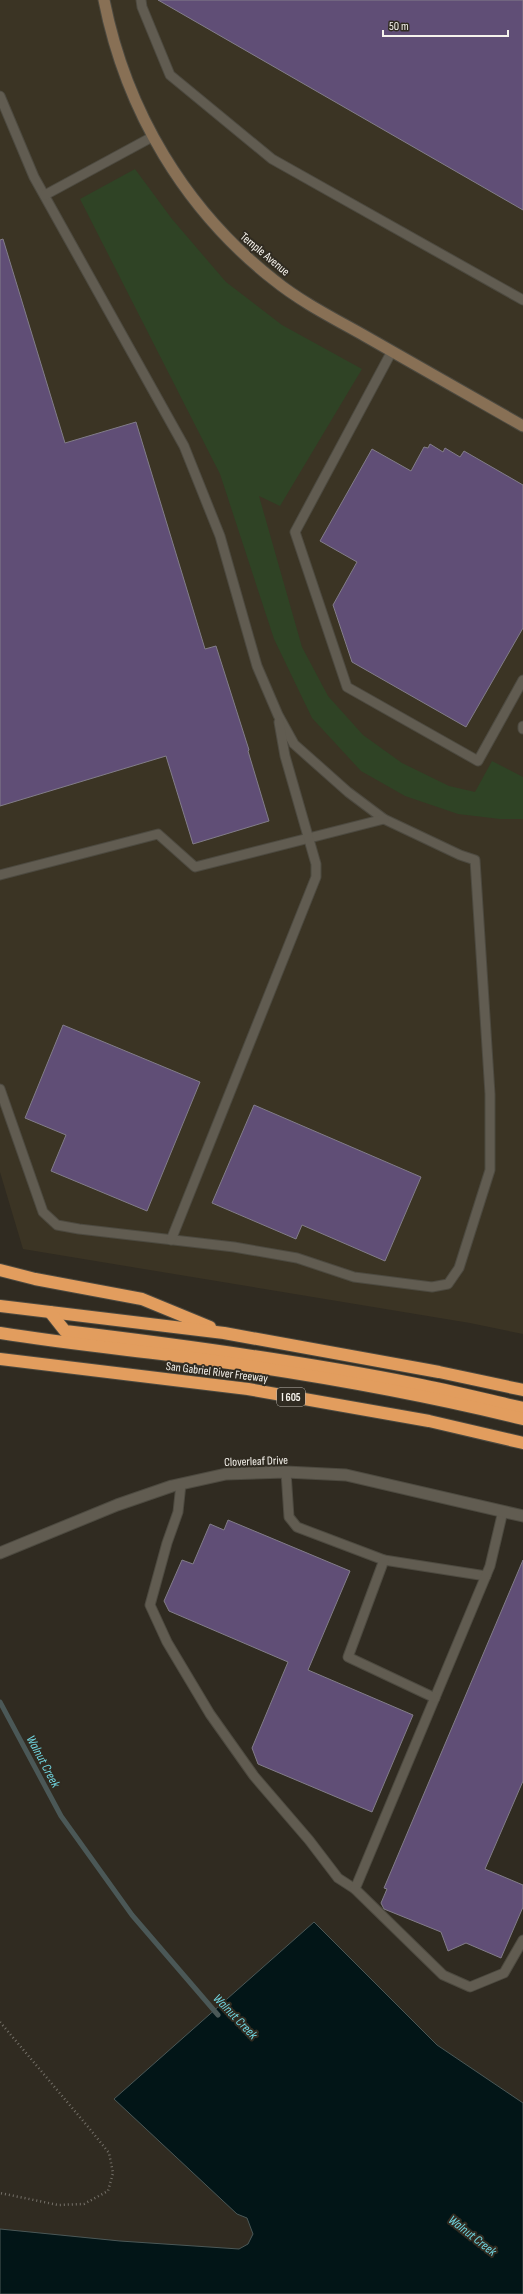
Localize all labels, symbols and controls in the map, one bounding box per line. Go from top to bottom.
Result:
scale bar [383,12,508,38]
text: 50 m [389,19,409,34]
street label: Temple Avenue [237,229,293,279]
street label: San Gabriel River Freeway [165,1359,269,1386]
road number: I 605 [277,1388,305,1406]
street label: Cloverleaf Drive [224,1453,288,1470]
water label: Walnut Creek [23,1733,64,1791]
water label: Walnut Creek [210,1991,262,2044]
water label: Walnut Creek [445,2212,501,2260]

